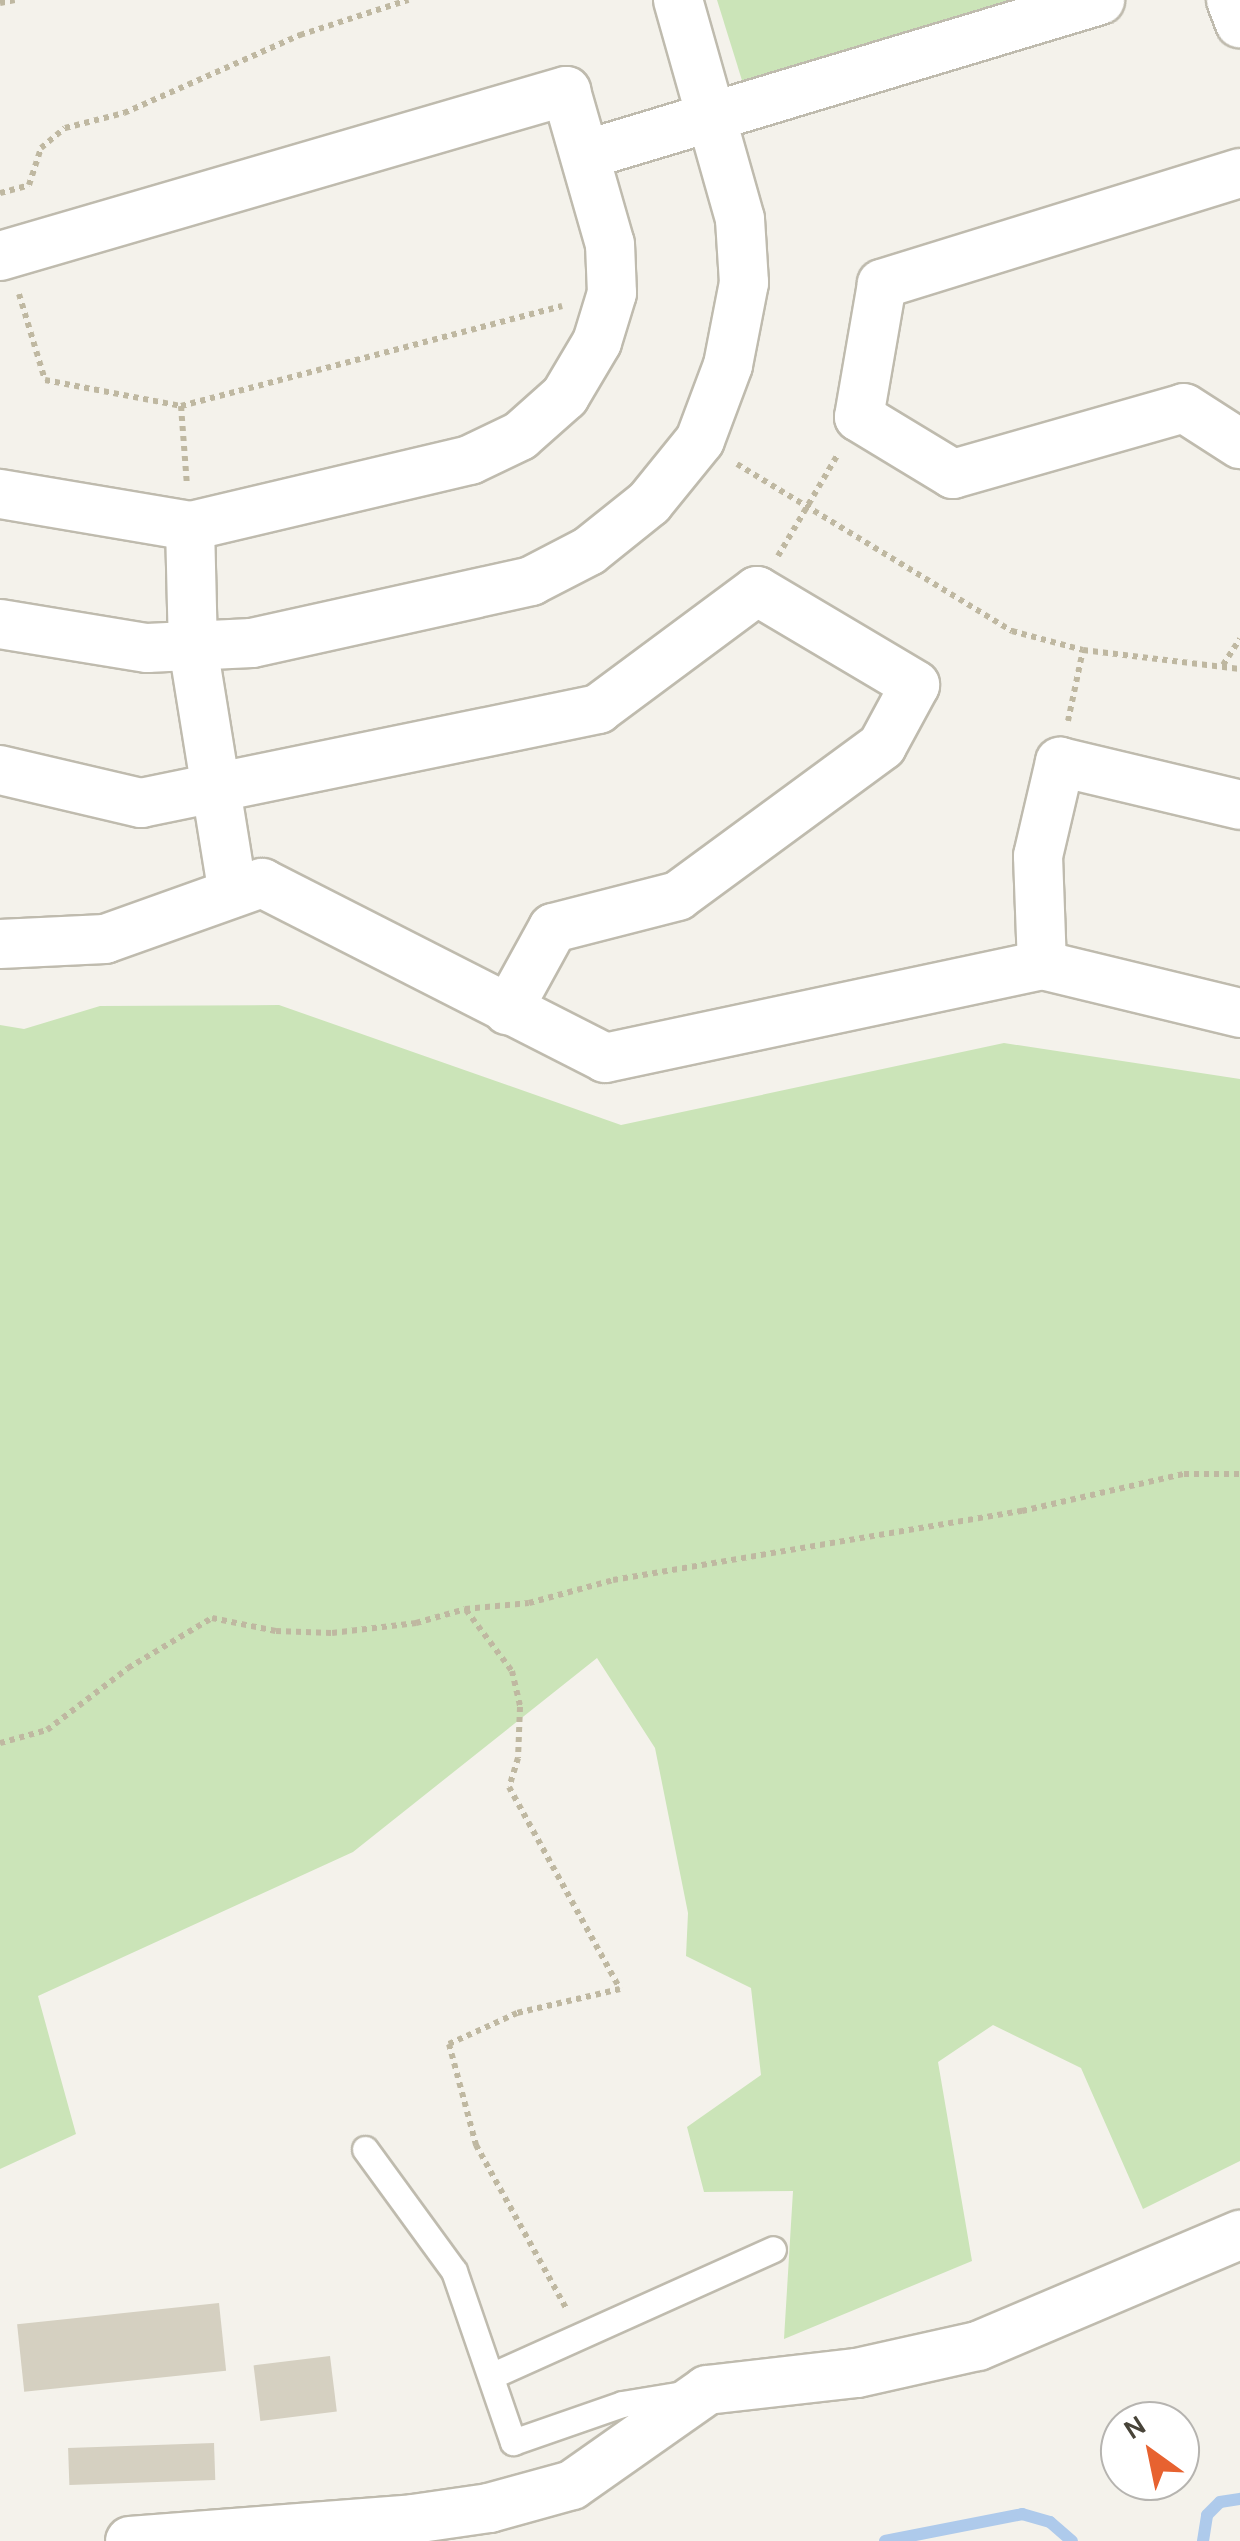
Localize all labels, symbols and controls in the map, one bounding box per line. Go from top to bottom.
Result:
north arrow [1100,2401,1200,2501]
text: N [1117,2408,1152,2446]

